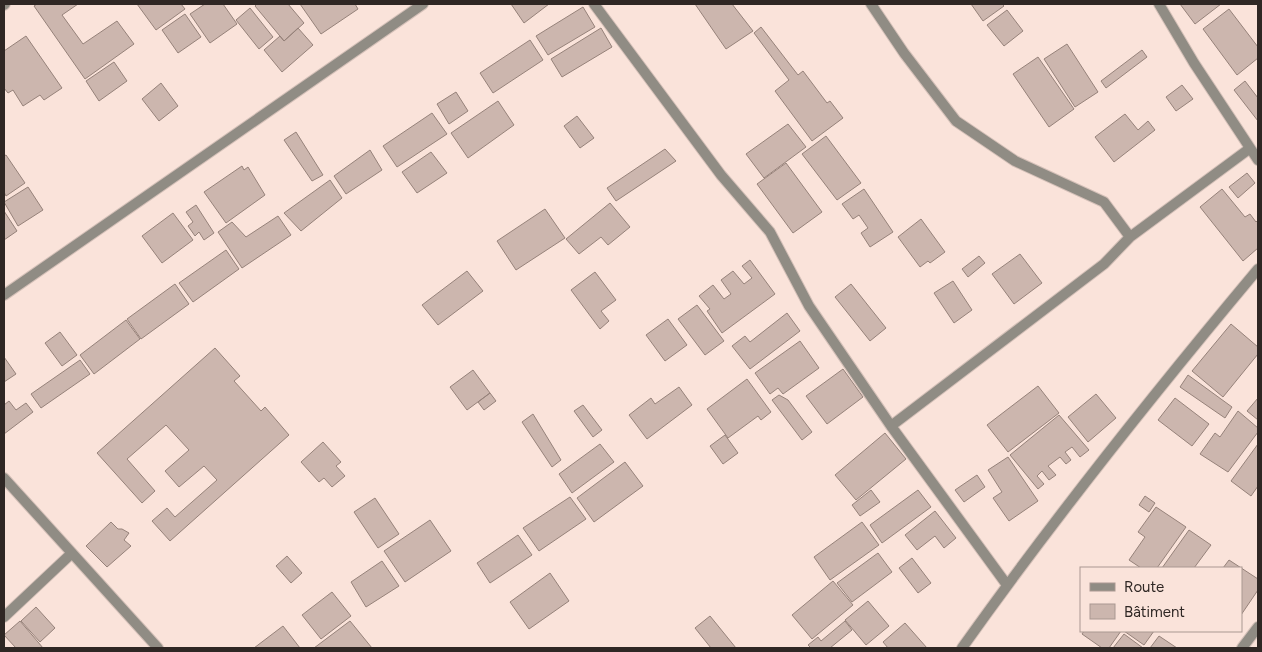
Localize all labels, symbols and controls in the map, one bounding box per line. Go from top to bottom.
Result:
legend [1080,567,1242,632]
text: Route [1124,578,1164,596]
text: Bâtiment [1124,603,1185,621]

